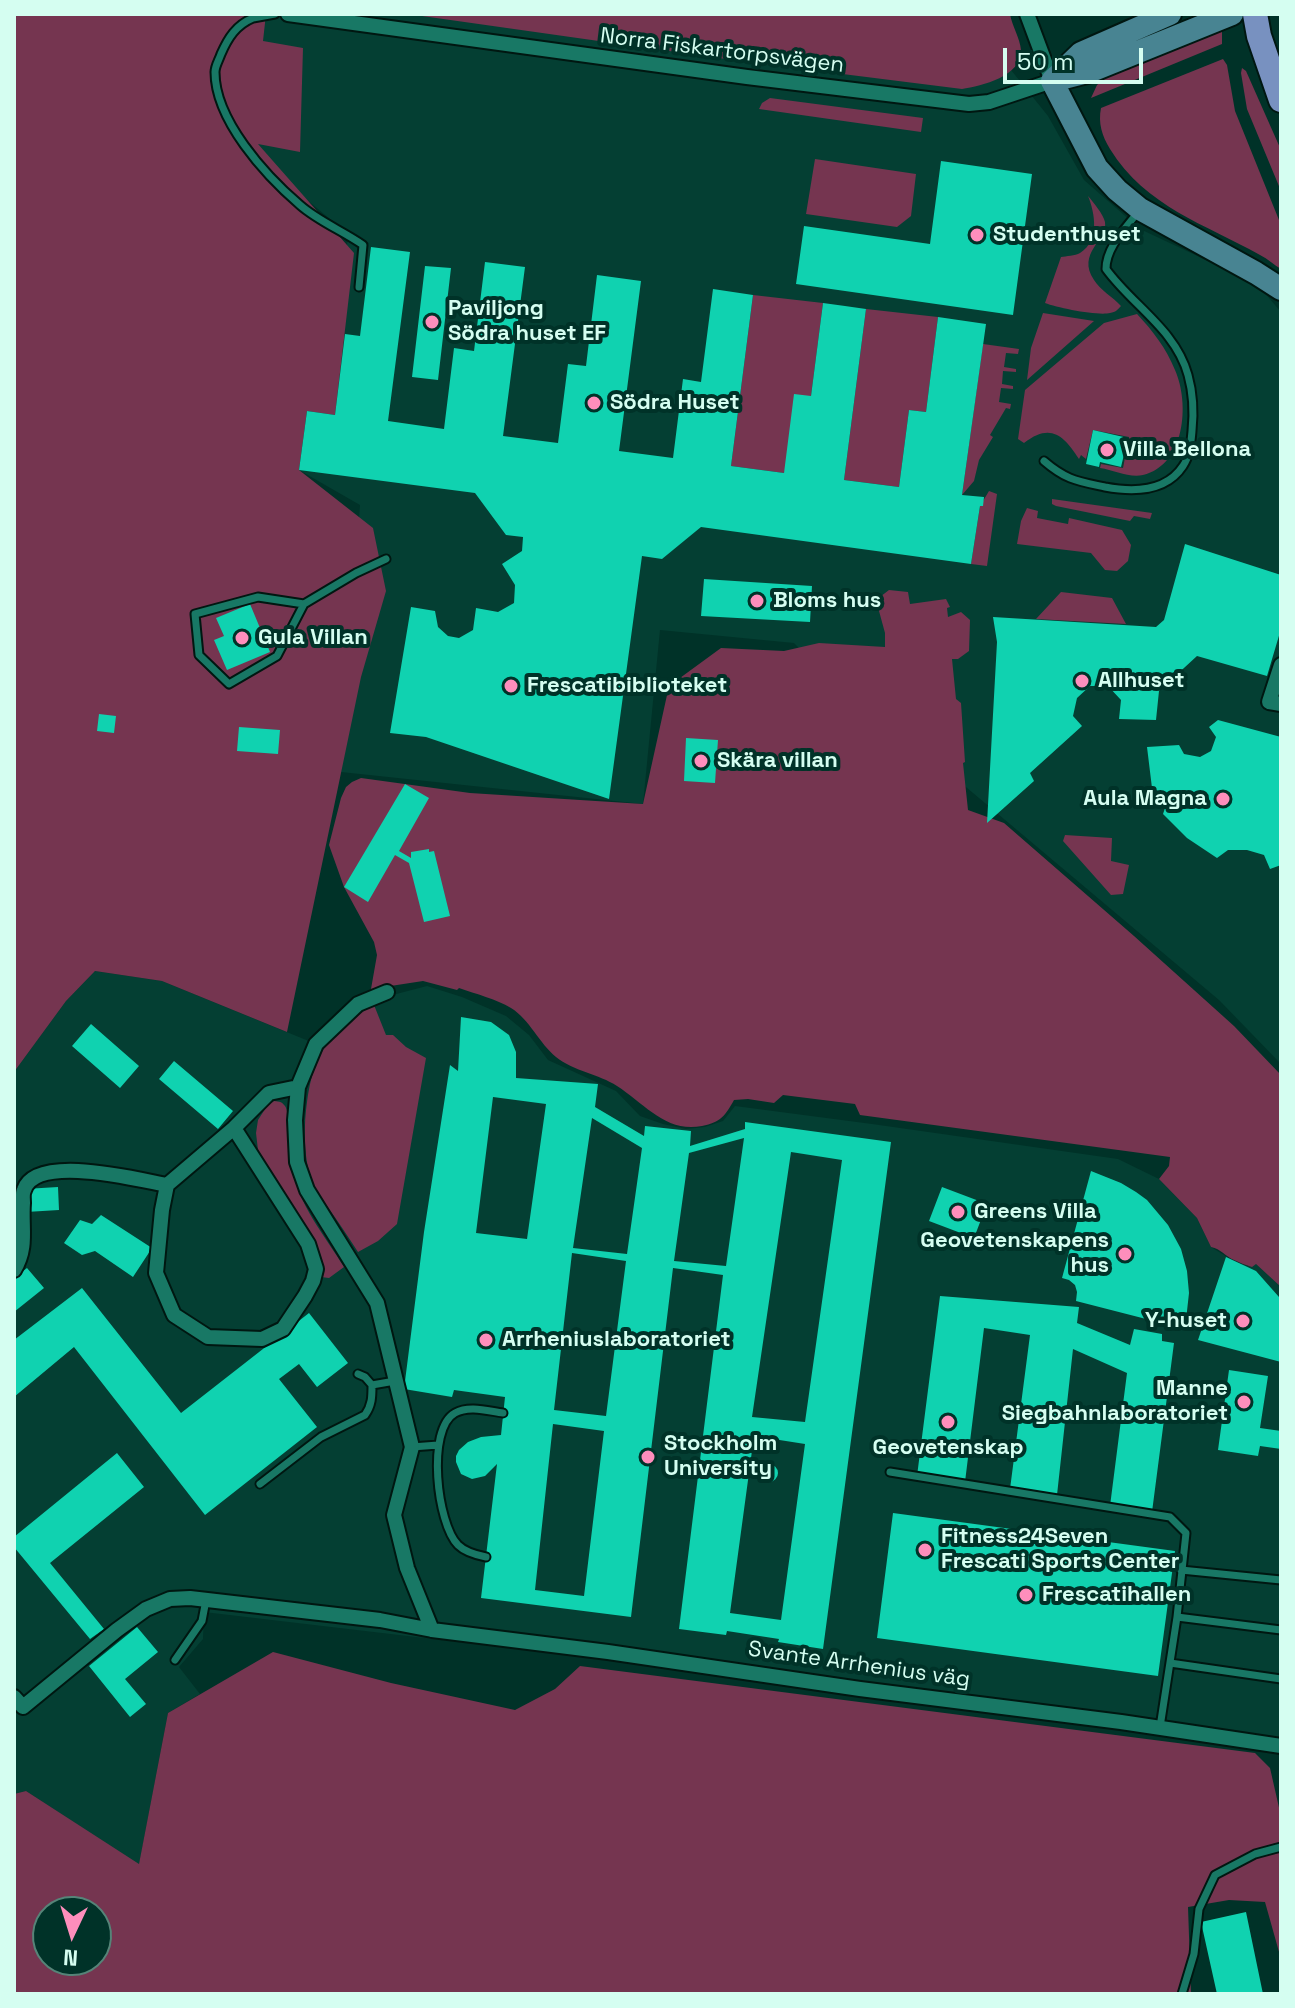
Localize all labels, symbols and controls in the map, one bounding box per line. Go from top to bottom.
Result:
street label: Norra Fiskartorpsvägen [599,23,845,79]
scale bar [1007,32,1147,82]
text: 50 m [1017,46,1074,77]
place label: Studenthuset [993,222,1141,248]
marker: Studenthuset [968,226,986,244]
place label: Paviljong Södra huset EF [448,296,606,348]
marker: Paviljong Södra huset EF [423,313,441,331]
place label: Södra Huset [610,390,739,416]
marker: Södra Huset [585,394,603,412]
place label: Villa Bellona [1123,437,1251,463]
marker: Villa Bellona [1098,441,1116,459]
place label: Bloms hus [773,588,881,614]
marker: Bloms hus [748,592,766,610]
place label: Gula Villan [258,625,368,651]
marker: Gula Villan [233,629,251,647]
place label: Allhuset [1098,668,1184,694]
marker: Allhuset [1073,672,1091,690]
place label: Frescatibiblioteket [527,673,727,699]
marker: Frescatibiblioteket [502,677,520,695]
place label: Skära villan [717,748,838,774]
marker: Skära villan [692,752,710,770]
place label: Aula Magna [1083,786,1207,812]
marker: Aula Magna [1214,790,1232,808]
place label: Greens Villa [974,1199,1097,1225]
marker: Greens Villa [949,1203,967,1221]
place label: Geovetenskapens hus [920,1228,1109,1280]
marker: Geovetenskapens hus [1116,1245,1134,1263]
place label: Y-huset [1145,1308,1227,1334]
marker: Y-huset [1234,1312,1252,1330]
place label: Arrheniuslaboratoriet [502,1327,731,1353]
marker: Arrheniuslaboratoriet [477,1331,495,1349]
place label: Manne Siegbahnlaboratoriet [1002,1376,1228,1428]
marker: Manne Siegbahnlaboratoriet [1235,1393,1253,1411]
marker: Geovetenskap [939,1413,957,1431]
place label: Stockholm University [664,1431,777,1482]
place label: Geovetenskap [873,1435,1023,1461]
marker: Stockholm University [639,1448,657,1466]
place label: Fitness24Seven Frescati Sports Center [941,1524,1179,1576]
marker: Fitness24Seven Frescati Sports Center [916,1541,934,1559]
place label: Frescatihallen [1042,1582,1191,1608]
marker: Frescatihallen [1017,1586,1035,1604]
street label: Svante Arrhenius väg [746,1636,972,1694]
north arrow [32,1896,112,1976]
text: N [62,1943,79,1972]

